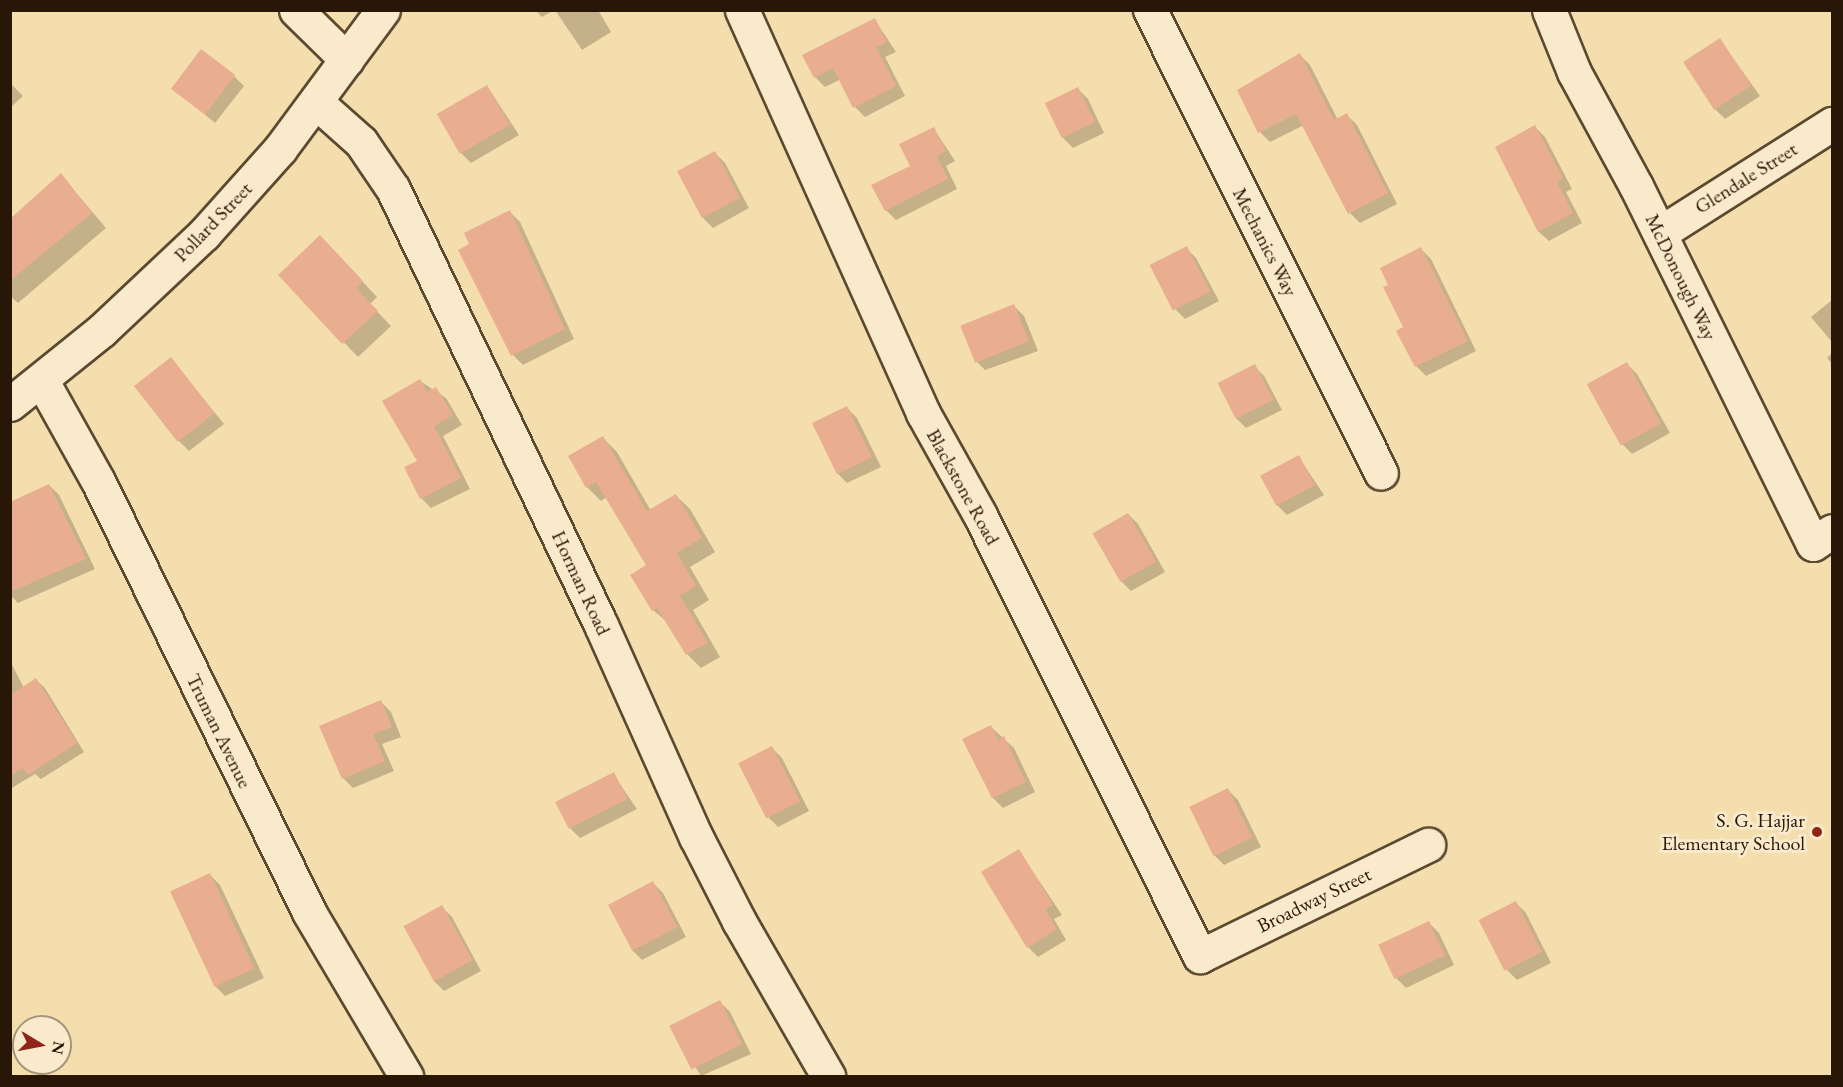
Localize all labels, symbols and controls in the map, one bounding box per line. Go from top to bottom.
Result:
street label: Glendale Street [1690,137,1802,219]
street label: Pollard Street [169,177,257,267]
street label: Mechanics Way [1227,184,1303,300]
street label: McDonough Way [1640,210,1722,344]
street label: Blackstone Road [921,425,1005,549]
street label: Horman Road [546,527,616,639]
street label: Truman Avenue [181,670,257,792]
place label: S. G. Hajjar Elementary School [1661,808,1805,855]
marker: S. G. Hajjar Elementary School [1810,825,1824,839]
street label: Broadway Street [1253,862,1375,938]
north arrow [12,1015,72,1075]
text: N [47,1040,70,1056]

